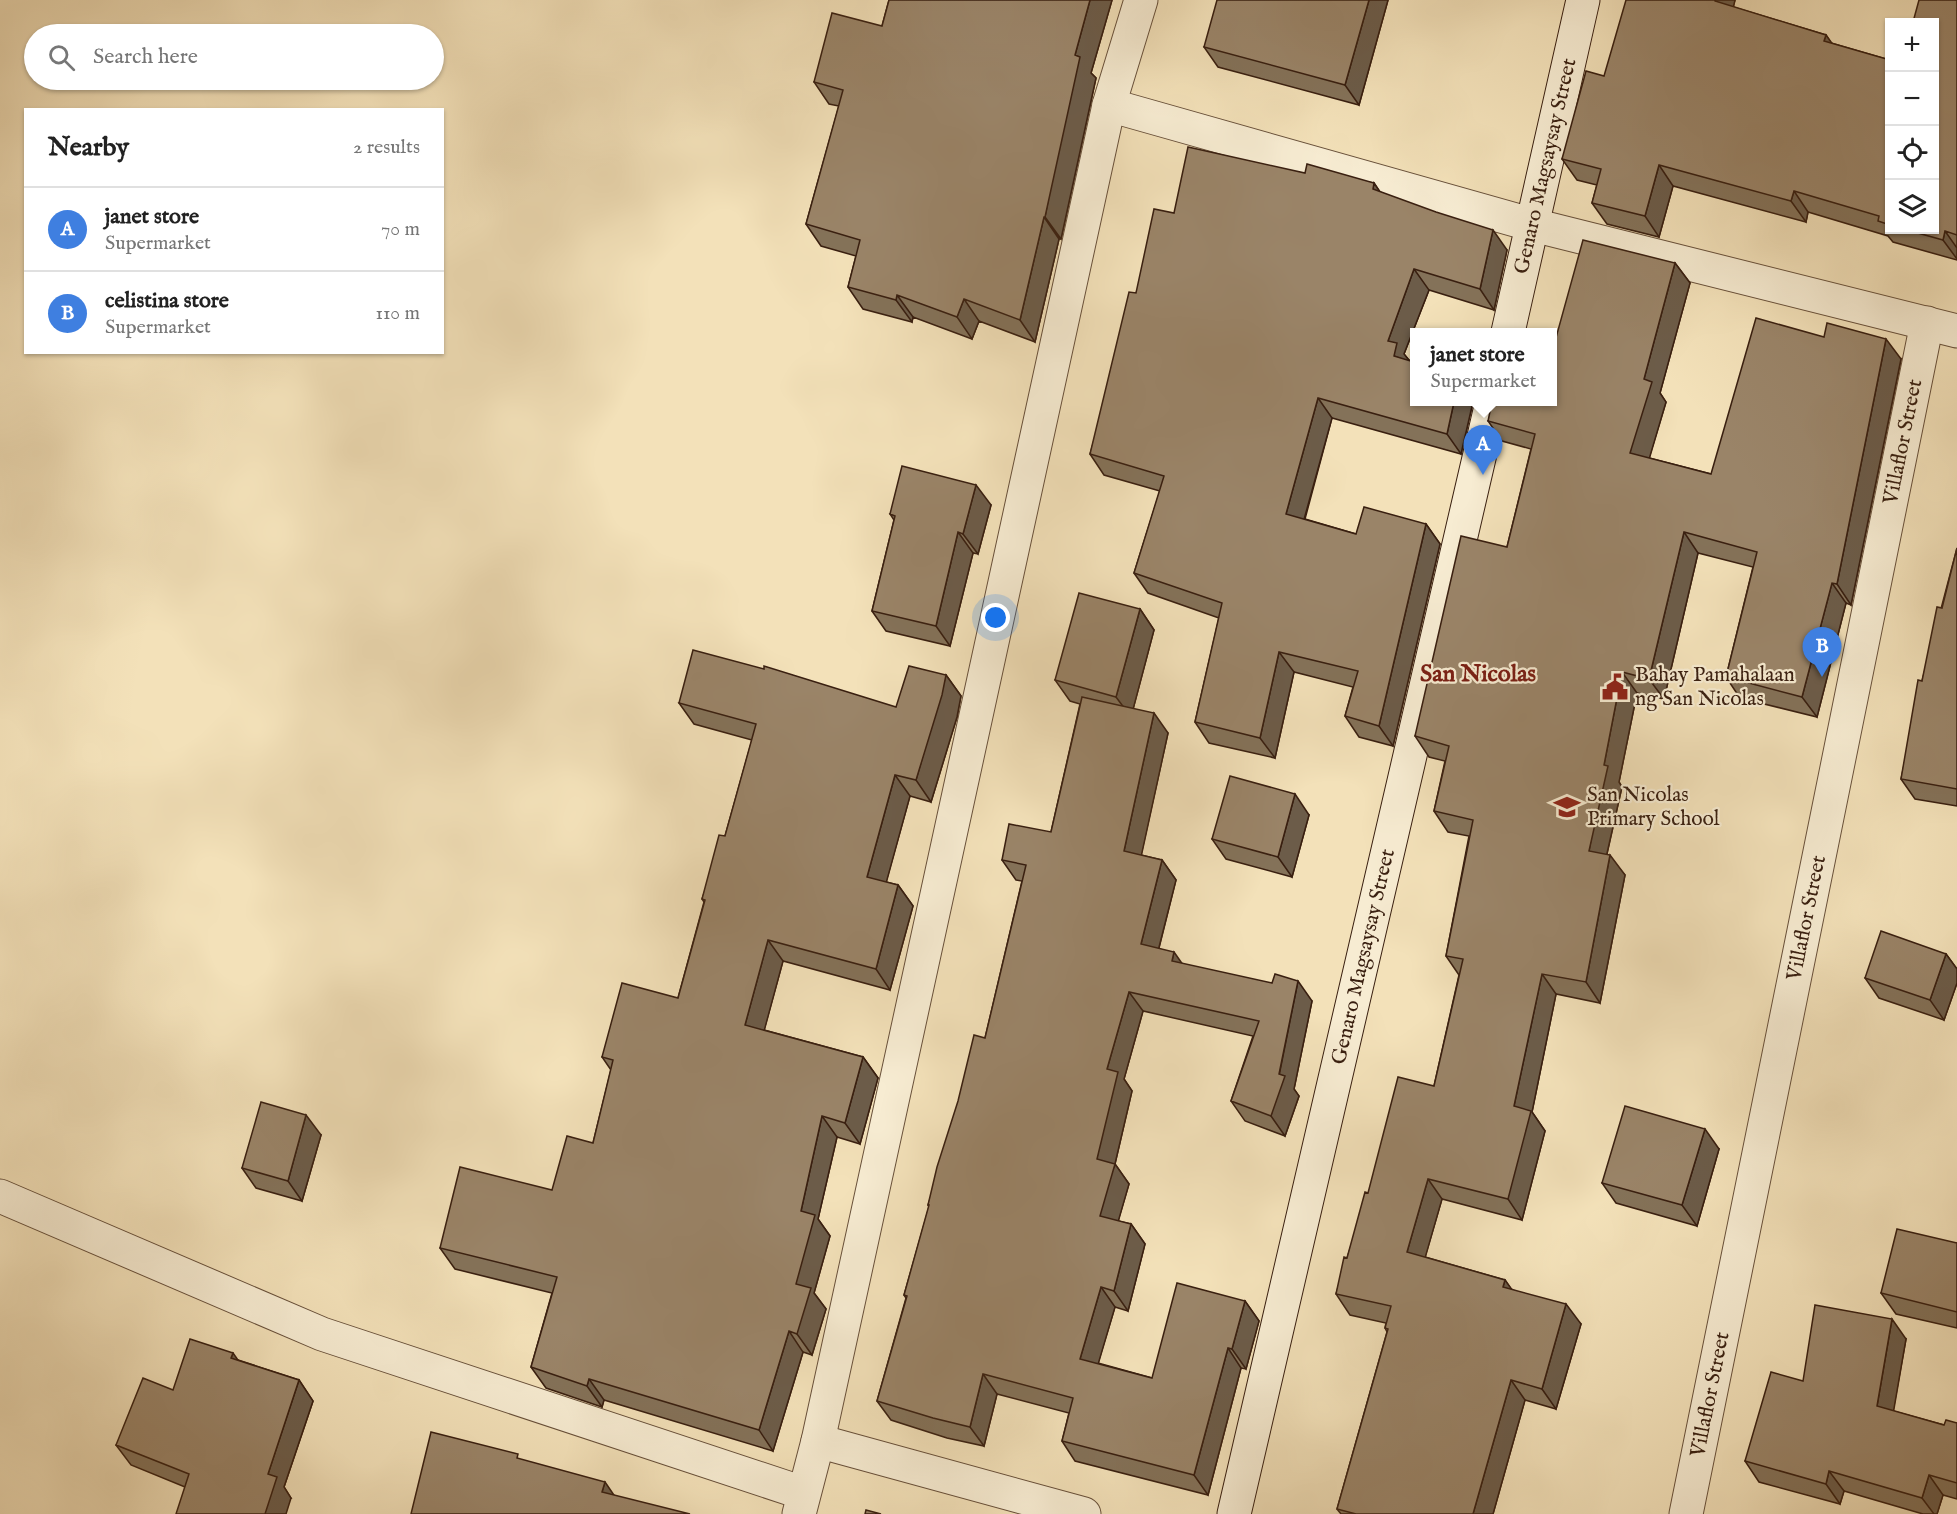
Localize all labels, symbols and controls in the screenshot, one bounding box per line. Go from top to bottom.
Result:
map controls [1885,18,1939,234]
button: + [1885,18,1939,72]
search box [24,24,444,90]
icon: search [45,41,78,74]
text: Search here [93,43,198,71]
street label: Genaro Magsaysay Street [1508,56,1583,277]
button: − [1885,72,1939,126]
button: locate [1885,126,1939,180]
text: Nearby [48,131,129,164]
text: 2 results [353,135,420,160]
button: layers [1885,180,1939,234]
text: janet store [105,203,199,231]
text: A [61,217,74,242]
text: 70 m [381,217,420,242]
text: Supermarket [105,231,211,256]
text: celistina store [105,287,229,315]
text: B [61,301,74,326]
text: 110 m [376,301,420,326]
text: Supermarket [105,315,211,340]
popup [1410,328,1557,406]
text: janet store [1431,341,1525,369]
text: Supermarket [1431,369,1536,394]
street label: Villaflor Street [1877,377,1929,508]
pin: A [1464,426,1502,475]
your location [981,603,1010,632]
pin: B [1802,628,1842,677]
district label: San Nicolas [1420,659,1537,690]
place label: Bahay Pamahalaan ng San Nicolas [1635,662,1795,713]
public building icon: Bahay Pamahalaan ng San Nicolas [1600,672,1630,702]
place label: San Nicolas Primary School [1587,782,1720,833]
school or university icon: San Nicolas Primary School [1552,792,1582,822]
street label: Genaro Magsaysay Street [1325,846,1401,1067]
street label: Villaflor Street [1781,853,1832,984]
street label: Villaflor Street [1684,1329,1736,1460]

